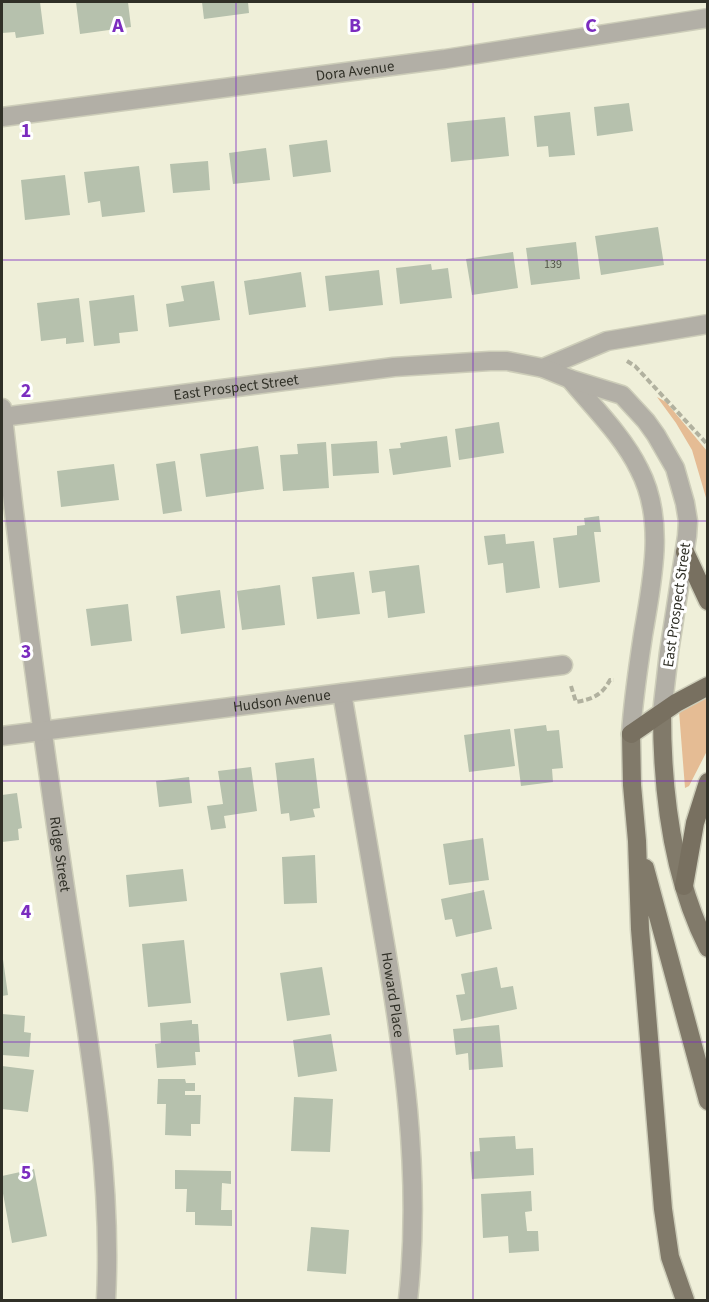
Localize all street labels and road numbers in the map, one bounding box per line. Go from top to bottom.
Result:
street label: Dora Avenue [314,55,396,86]
street label: East Prospect Street [172,369,300,406]
street label: East Prospect Street [658,541,696,669]
street label: Hudson Avenue [232,684,332,717]
street label: Ridge Street [44,815,76,893]
street label: Howard Place [376,950,410,1039]

